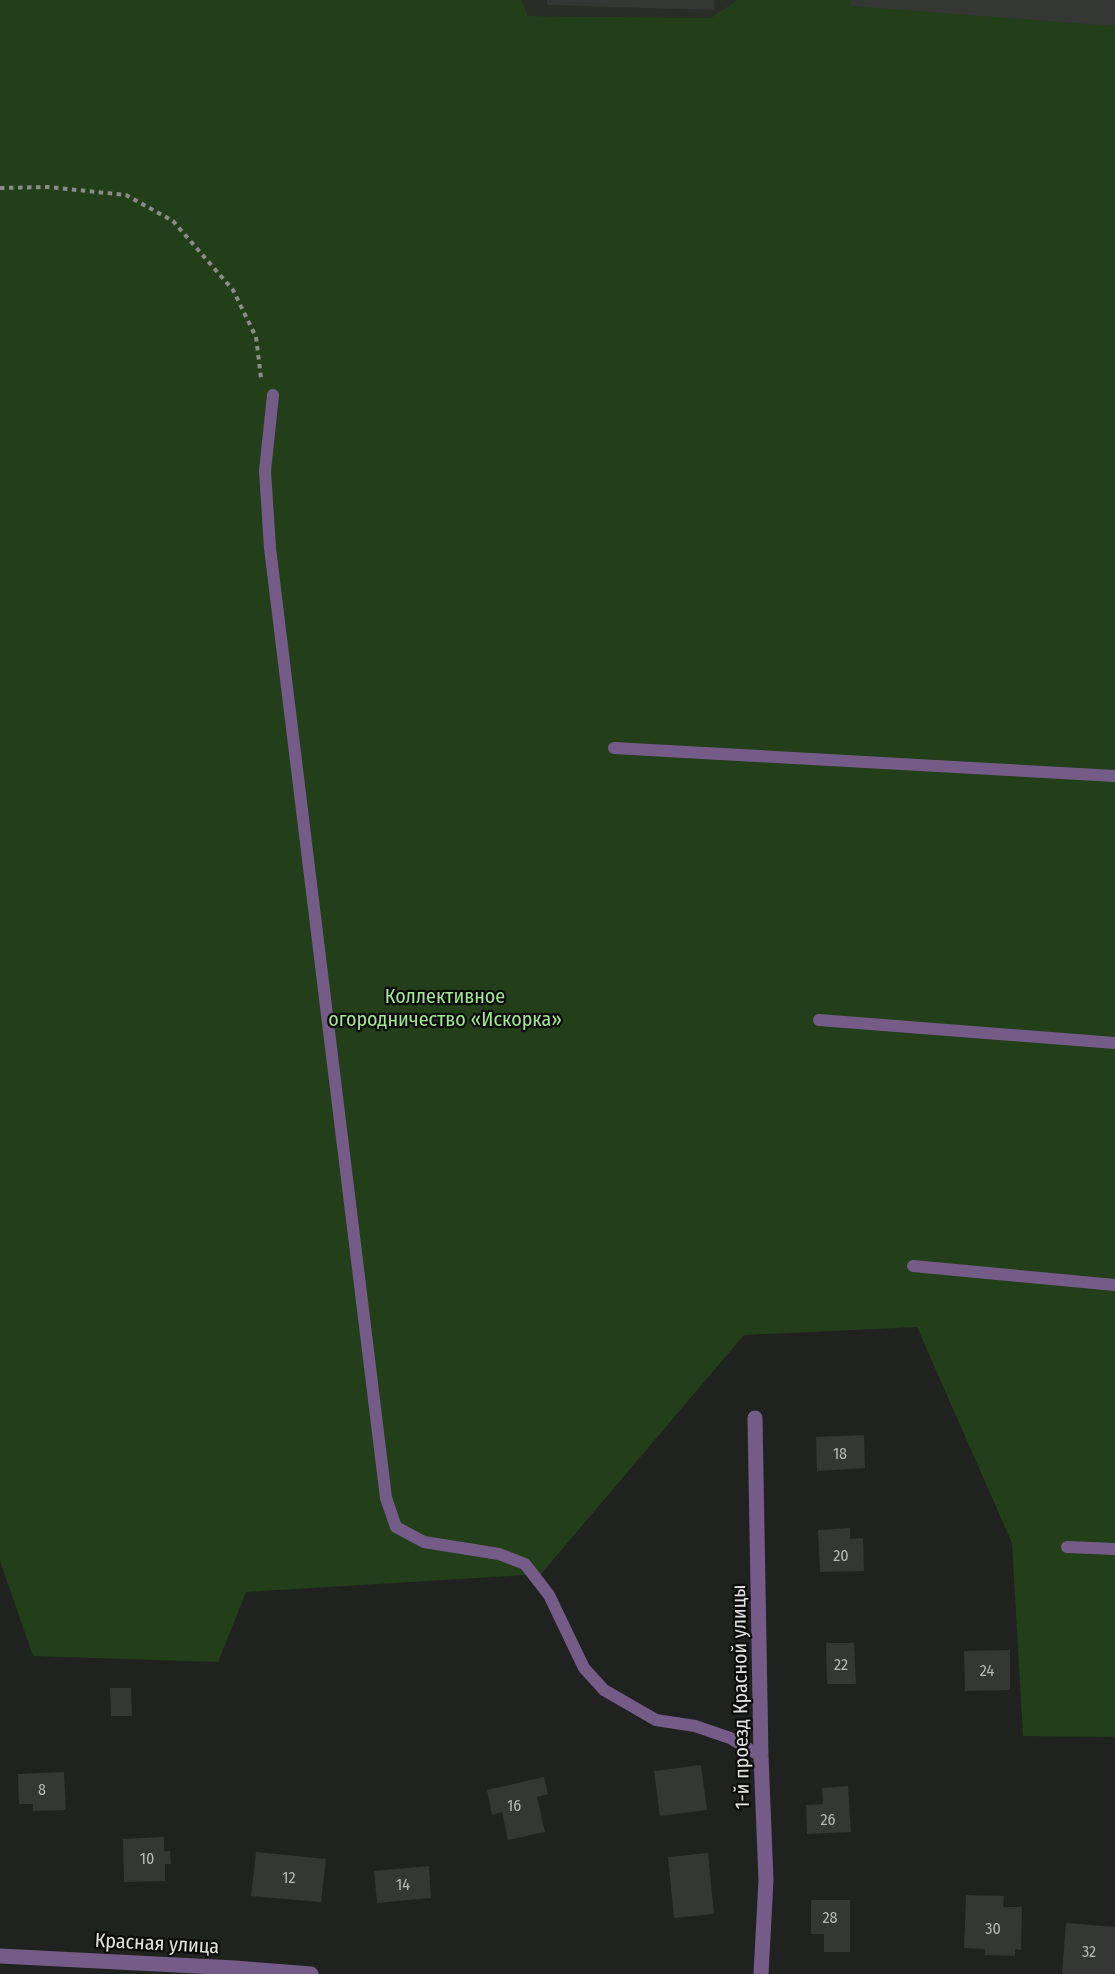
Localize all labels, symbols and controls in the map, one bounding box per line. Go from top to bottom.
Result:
park label: Коллективное огородничество «Искорка» [328,984,562,1031]
house number: 18 [833,1444,847,1463]
house number: 20 [833,1546,849,1565]
street label: 1-й проезд Красной улицы [726,1584,754,1810]
house number: 22 [834,1655,848,1674]
house number: 24 [980,1661,994,1680]
house number: 8 [38,1780,46,1799]
house number: 16 [507,1796,521,1815]
house number: 26 [821,1810,836,1829]
house number: 10 [140,1849,154,1868]
house number: 12 [282,1868,296,1887]
house number: 14 [396,1875,410,1894]
house number: 28 [822,1908,838,1927]
house number: 30 [985,1919,1001,1938]
street label: Красная улица [94,1928,220,1958]
house number: 32 [1082,1942,1096,1961]

